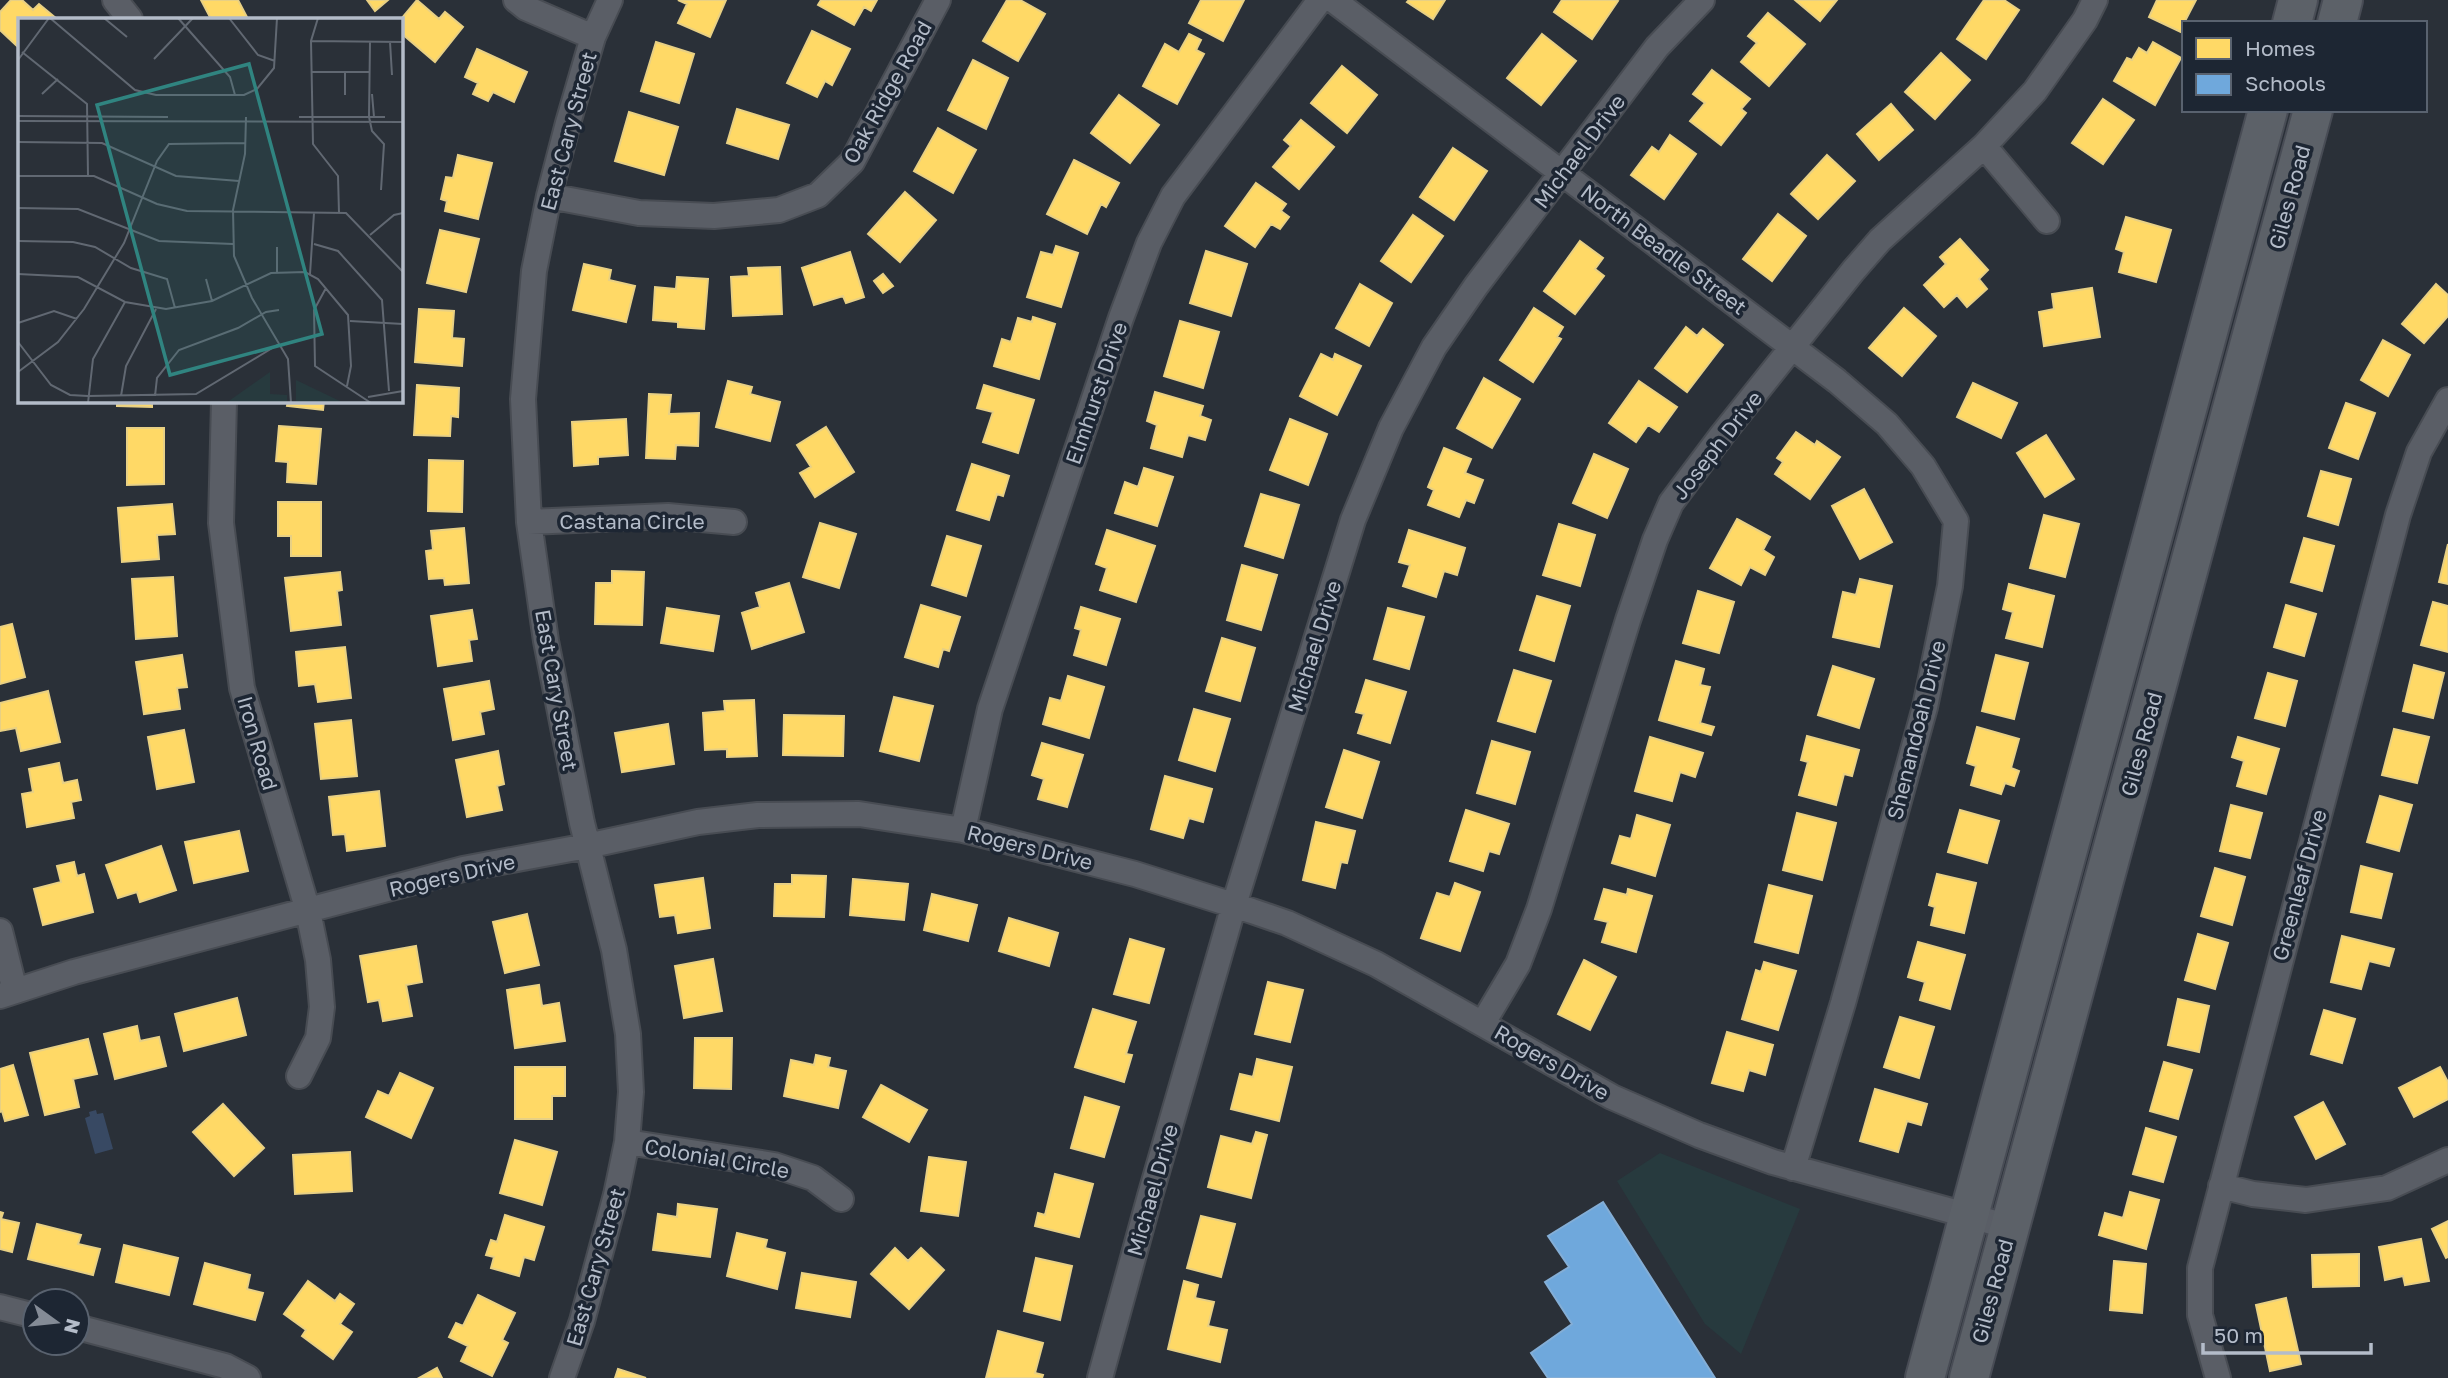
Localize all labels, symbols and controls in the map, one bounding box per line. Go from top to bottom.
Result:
street label: Oak Ridge Road [837,16,937,168]
inset map [18,18,402,402]
legend [2182,21,2427,112]
text: Homes [2245,35,2315,61]
street label: East Cary Street [534,49,602,213]
text: Schools [2245,70,2326,96]
street label: Michael Drive [1528,89,1630,213]
street label: Giles Road [2263,142,2315,252]
street label: North Beadle Street [1576,178,1752,320]
street label: Elmhurst Drive [1059,318,1133,468]
street label: Joseph Drive [1667,386,1767,504]
street label: Castana Circle [559,508,705,534]
street label: Michael Drive [1282,577,1346,715]
street label: East Cary Street [530,607,584,773]
street label: Shenandoah Drive [1881,638,1951,822]
street label: Giles Road [2115,689,2167,799]
street label: Iron Road [232,693,284,793]
street label: Greenleaf Drive [2266,806,2332,964]
street label: Rogers Drive [965,819,1095,875]
street label: Rogers Drive [387,848,517,902]
street label: Rogers Drive [1490,1019,1614,1105]
street label: Michael Drive [1121,1121,1183,1259]
street label: Colonial Circle [643,1132,791,1184]
street label: East Cary Street [560,1185,630,1349]
street label: Giles Road [1966,1236,2018,1346]
north arrow [21,1287,91,1357]
scale bar [2203,1312,2371,1356]
text: N [60,1317,86,1336]
text: 50 m [2214,1322,2263,1348]

